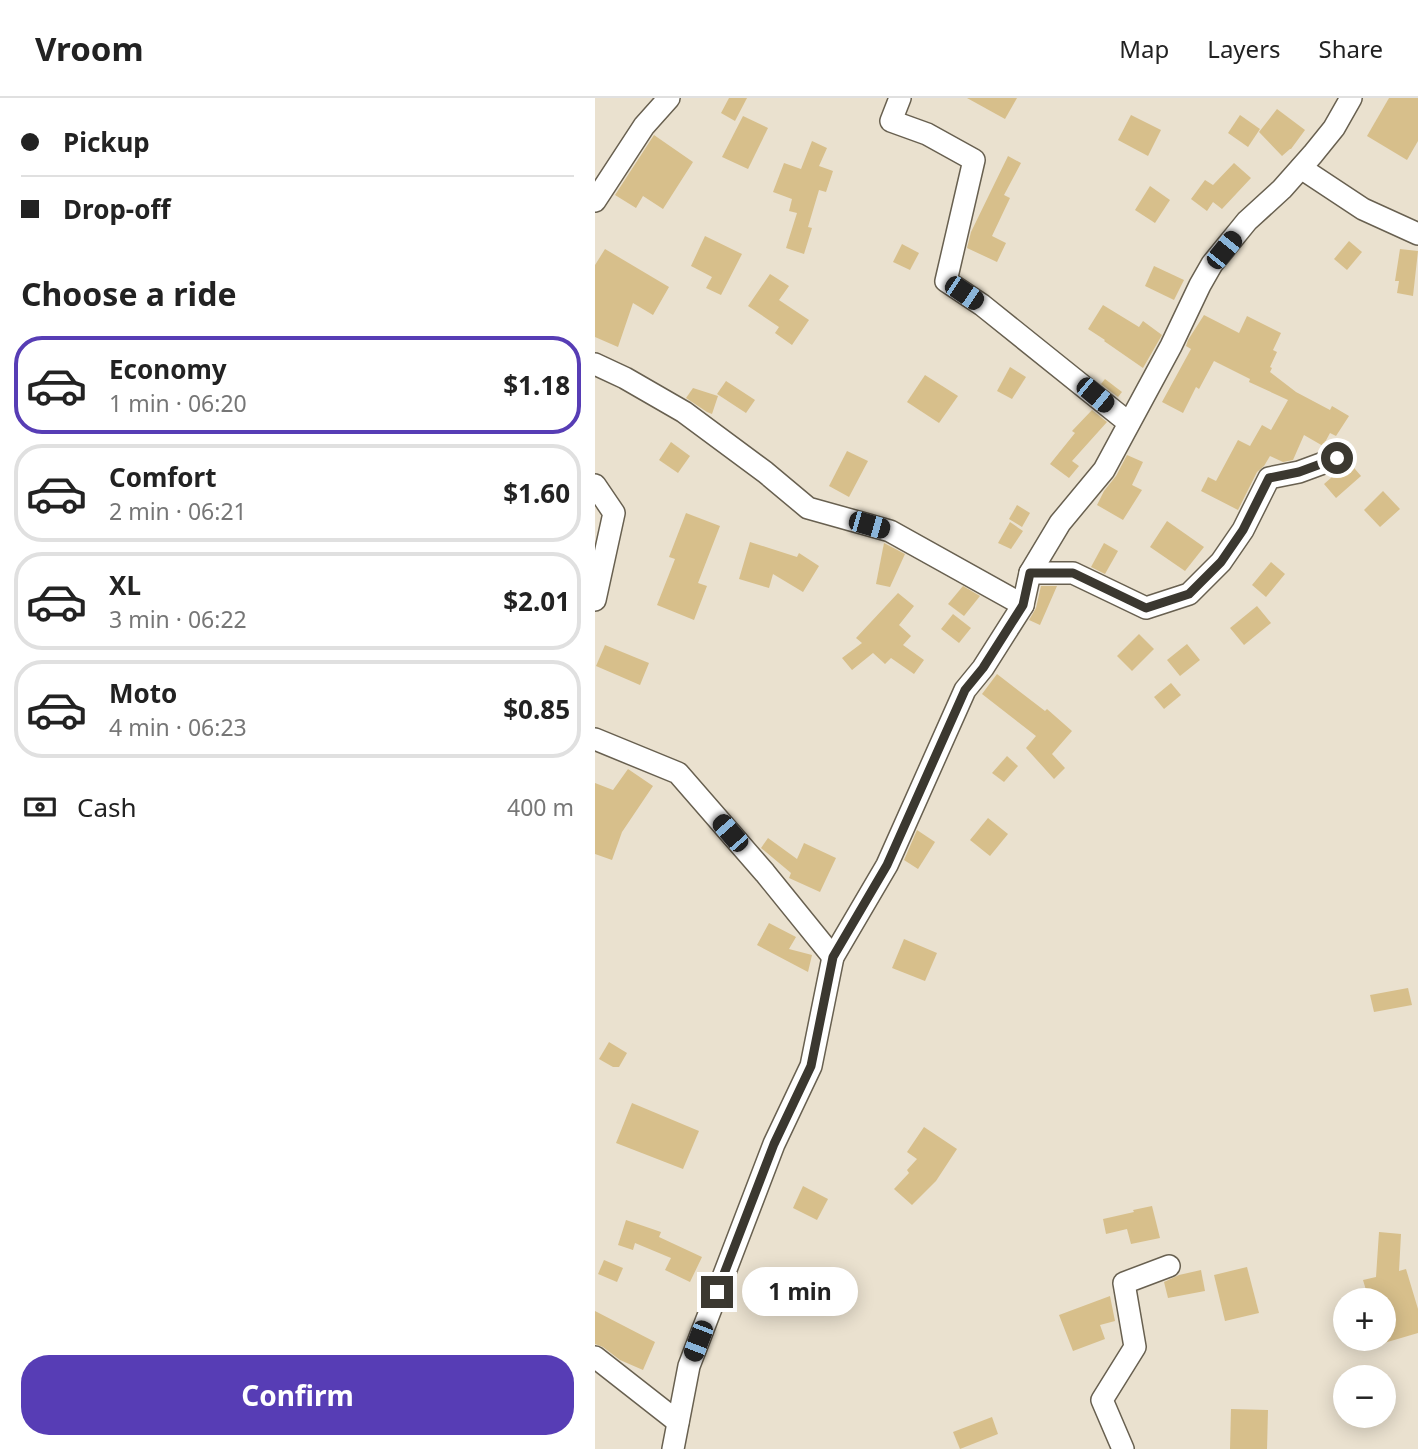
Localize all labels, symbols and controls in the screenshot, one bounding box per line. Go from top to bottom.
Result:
text: Vroom [35,26,144,71]
text: Map [1119,32,1169,65]
text: Layers [1207,32,1281,65]
text: Share [1319,32,1383,65]
text: Pickup [63,124,150,160]
text: Drop-off [63,191,170,227]
car [1203,227,1246,273]
text: Choose a ride [21,272,237,315]
car [941,273,988,313]
text: Economy [109,351,227,387]
icon: car [25,354,88,417]
text: $1.18 [503,367,570,403]
car [1073,373,1118,417]
text: 1 min · 06:20 [109,387,247,419]
route start [1321,442,1353,474]
text: Comfort [109,459,217,495]
icon: car [25,462,88,525]
text: $1.60 [503,475,570,511]
text: 2 min · 06:21 [109,495,247,527]
car [846,509,893,541]
text: XL [109,567,141,603]
icon: car [25,570,88,633]
text: $2.01 [503,583,570,619]
text: 3 min · 06:22 [109,603,247,635]
text: Moto [109,675,177,711]
icon: car [25,678,88,741]
text: $0.85 [503,691,570,727]
text: 4 min · 06:23 [109,711,247,743]
icon: cash [21,788,59,826]
text: Cash [77,789,137,825]
text: 400 m [507,791,574,823]
car [709,810,752,856]
callout: 1 min [741,1268,857,1316]
text: 1 min [768,1275,832,1307]
route end [701,1276,733,1308]
map controls [1333,1288,1396,1428]
button: + [1333,1288,1396,1351]
car [681,1318,716,1364]
button: Confirm [21,1355,574,1435]
button: − [1333,1365,1396,1428]

